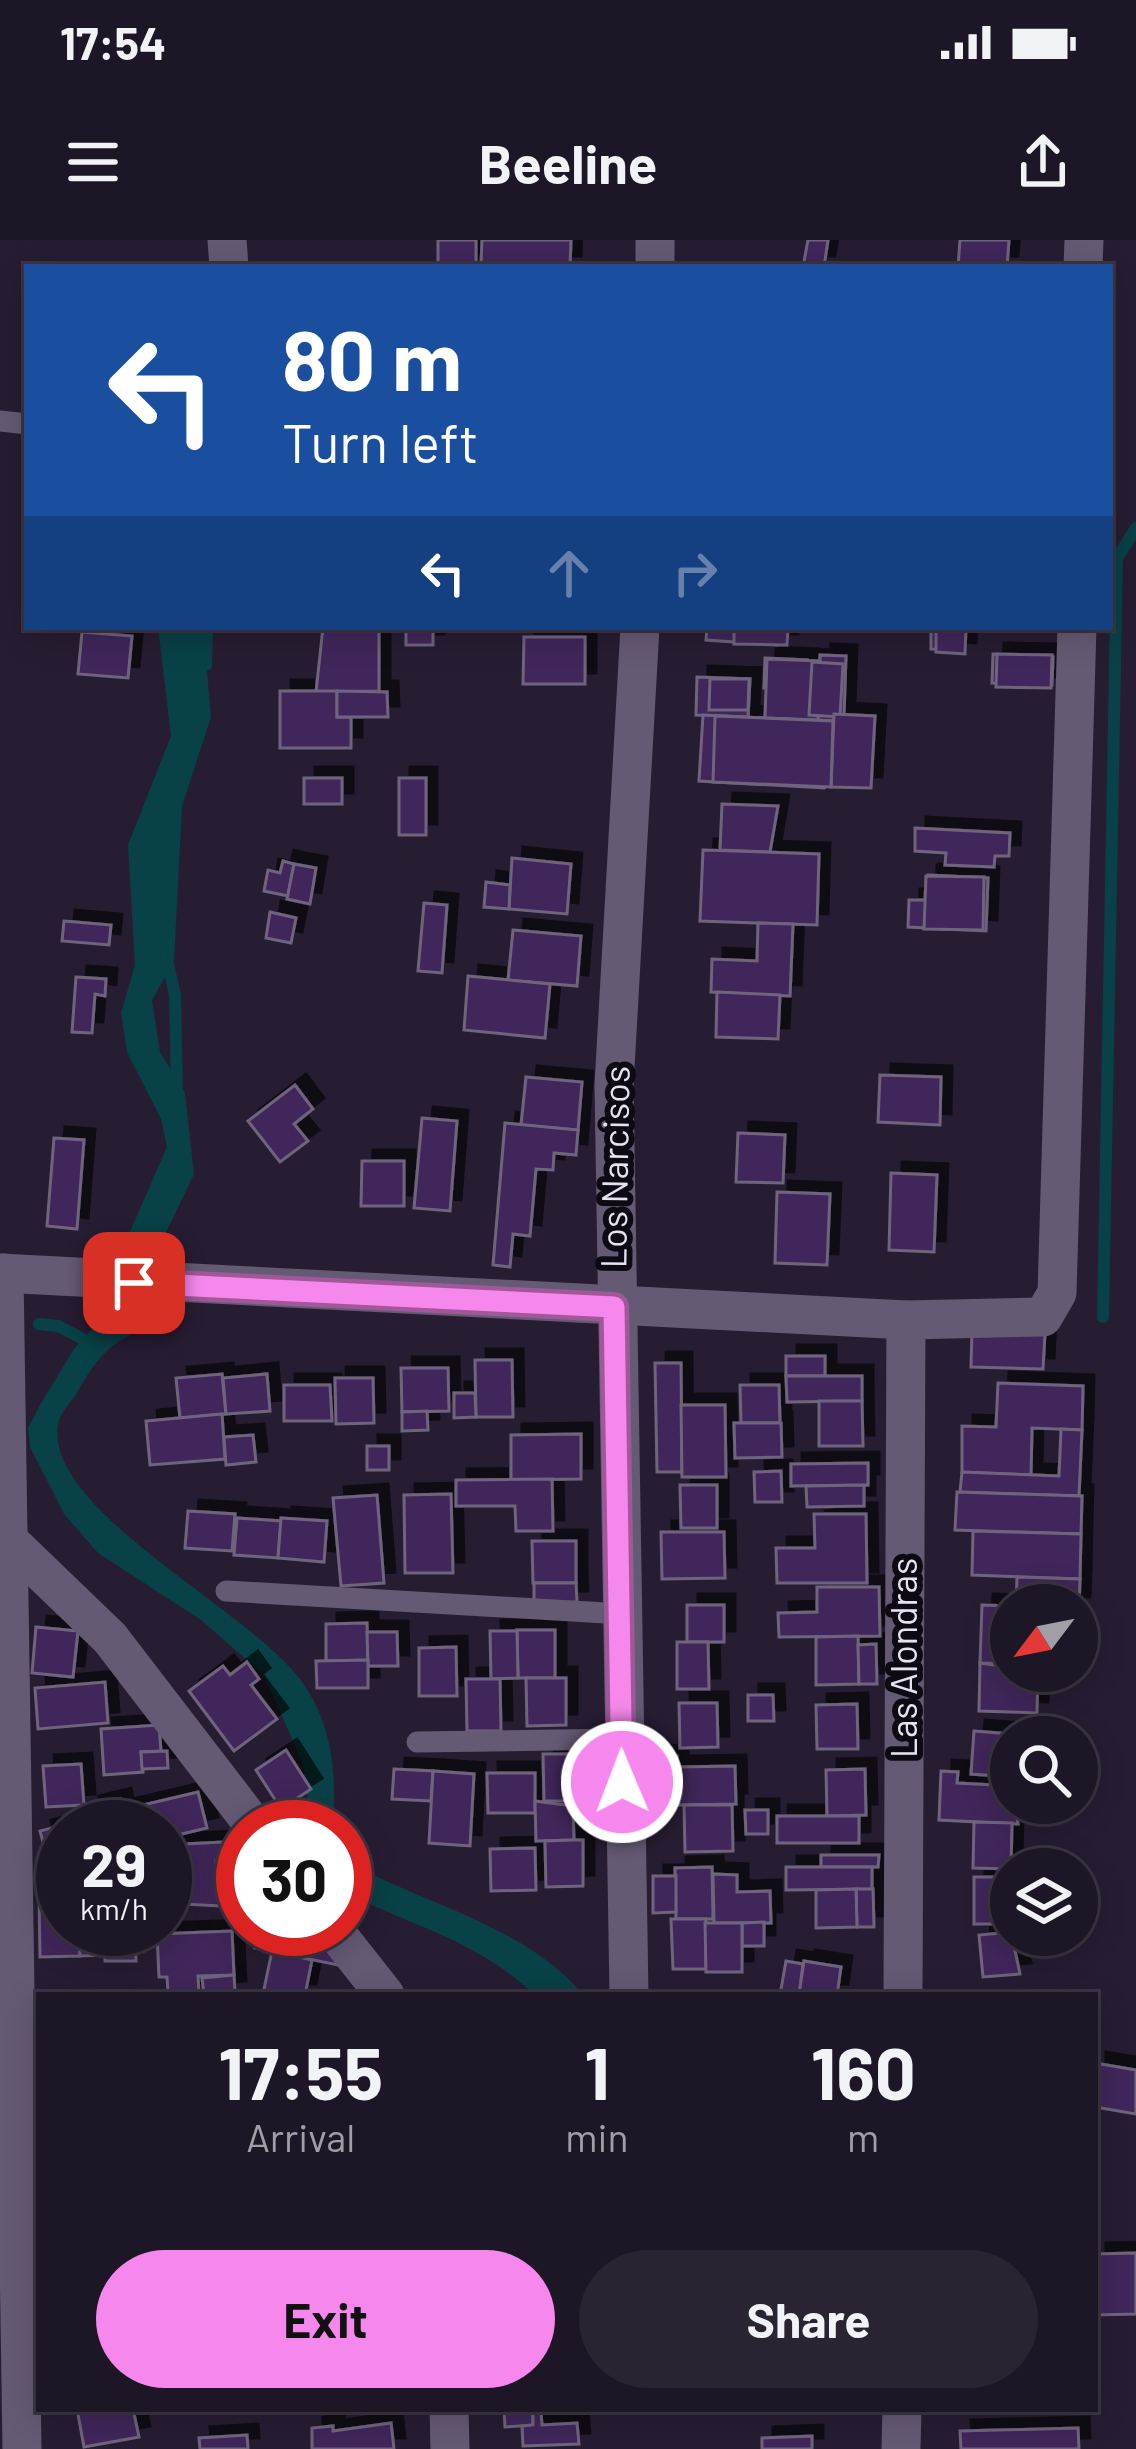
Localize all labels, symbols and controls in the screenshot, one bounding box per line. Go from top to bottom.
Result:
text: 17:54 [60,15,166,69]
icon: menu [60,129,126,195]
icon: share [1010,129,1076,195]
text: Beeline [479,130,657,195]
text: 80 m [282,307,462,408]
icon: left [84,312,240,468]
text: Turn left [282,409,479,474]
icon: left [410,540,476,606]
icon: ahead [536,540,602,606]
icon: right [662,540,728,606]
street label: Los Narcisos [590,1065,637,1269]
pin [83,1232,185,1334]
icon: arrive [101,1250,167,1316]
street label: Las Alondras [881,1558,924,1758]
north arrow [990,1584,1098,1692]
map controls [990,1584,1098,1956]
button: search [990,1716,1098,1824]
position arrow [559,1719,685,1845]
speed limit sign: 30 [216,1800,372,1956]
text: 29 [81,1827,147,1899]
button: layers [990,1848,1098,1956]
text: km/h [80,1890,148,1926]
text: 17:55 [218,2028,383,2114]
text: 1 [584,2028,610,2114]
text: 160 [811,2028,916,2114]
text: Arrival [246,2113,355,2160]
text: min [565,2113,629,2160]
text: m [847,2113,879,2160]
button: Exit [96,2250,555,2388]
button: Share [579,2250,1038,2388]

